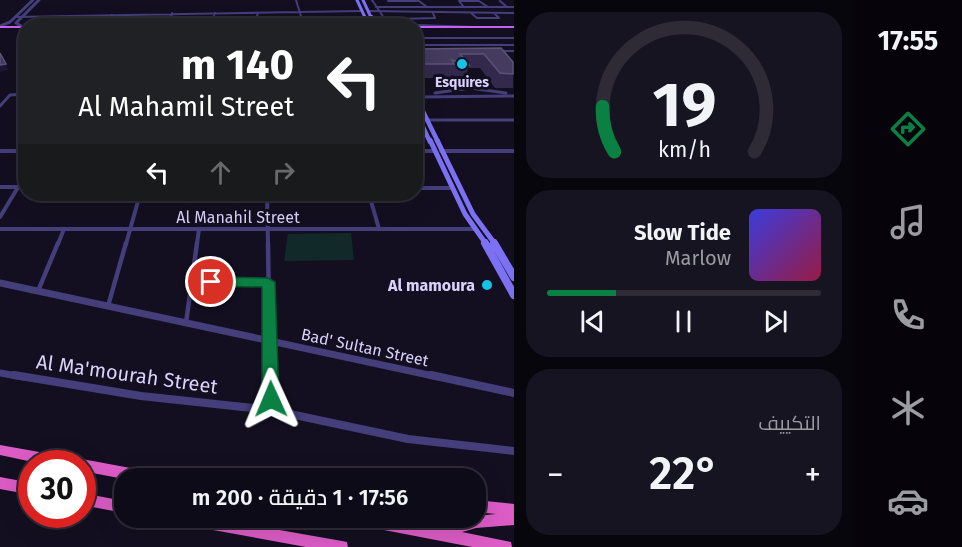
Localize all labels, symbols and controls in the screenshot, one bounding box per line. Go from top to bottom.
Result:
text: 17:55 [878,25,938,57]
text: 140 m [181,40,294,90]
icon: left [315,42,393,120]
marker: Esquires [455,57,469,71]
text: 19 [652,68,716,143]
place label: Esquires [435,74,489,91]
text: Al Mahamil Street [78,91,294,123]
icon: directions [887,108,929,150]
text: km/h [657,138,711,164]
icon: left [141,156,174,189]
icon: ahead [204,156,237,189]
icon: right [267,156,300,189]
icon: music [887,201,929,243]
street label: Al Manahil Street [176,208,300,227]
text: Slow Tide [634,219,731,246]
text: Marlow [665,246,731,270]
pin [185,256,236,307]
icon: arrive [194,265,227,298]
place label: Al mamoura [387,276,475,295]
marker: Al mamoura [480,278,494,292]
icon: phone [887,294,929,336]
icon: previous [576,305,609,338]
icon: pause [667,305,700,338]
icon: next [759,305,792,338]
street label: Bad' Sultan Street [299,325,431,370]
street label: Al Ma'mourah Street [35,349,220,399]
position arrow [239,367,303,431]
icon: climate [887,387,929,429]
text: التكييف [758,411,821,435]
text: 22° [649,447,719,501]
speed limit sign: 30 [18,450,96,528]
text: − [547,455,564,495]
text: + [805,455,821,495]
icon: car [887,480,929,522]
text: 17:56 · 1 دقيقة · 200 m [192,484,408,511]

